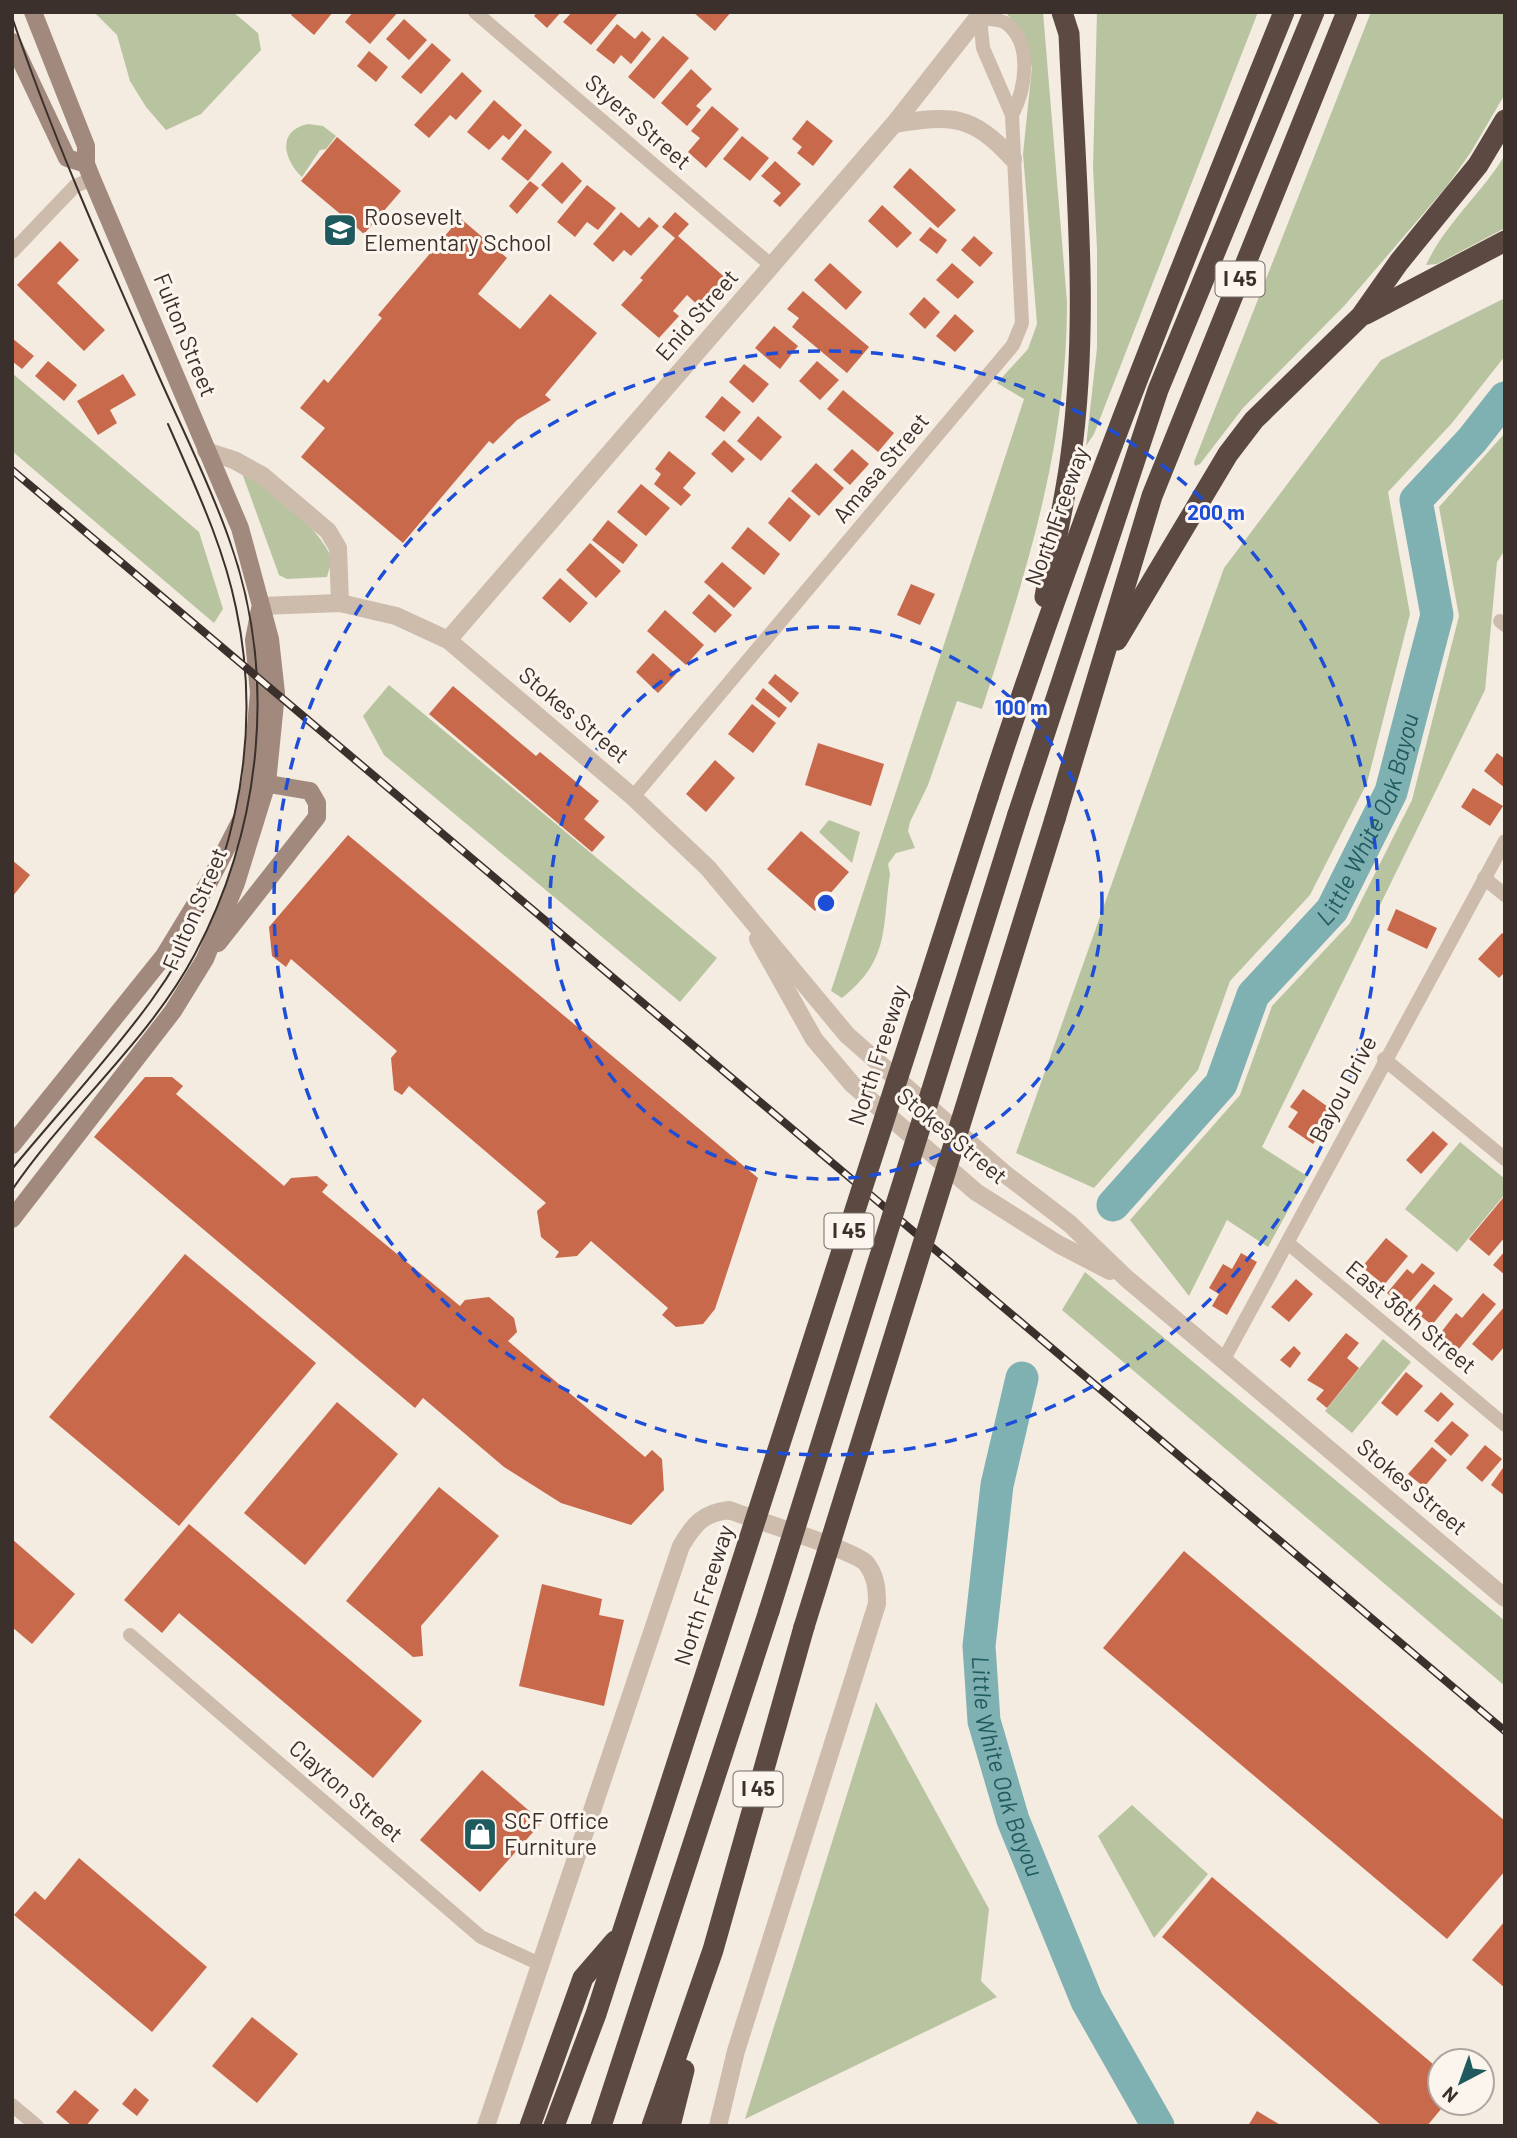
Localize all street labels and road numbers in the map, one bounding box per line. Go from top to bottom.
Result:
street label: Styers Street [580,68,697,175]
road number: I 45 [1216,262,1264,296]
street label: Enid Street [649,263,744,366]
street label: Fulton Street [148,269,223,400]
street label: Amasa Street [826,407,934,528]
street label: North Freeway [1018,442,1094,589]
street label: Stokes Street [514,660,636,769]
street label: Fulton Street [156,843,232,974]
street label: North Freeway [841,981,913,1128]
street label: Bayou Drive [1302,1030,1382,1147]
street label: Stokes Street [892,1081,1014,1190]
road number: I 45 [824,1214,874,1248]
street label: East 36th Street [1341,1254,1483,1379]
street label: Stokes Street [1352,1432,1474,1541]
street label: North Freeway [667,1521,739,1668]
street label: Clayton Street [284,1733,409,1847]
road number: I 45 [734,1772,782,1806]

